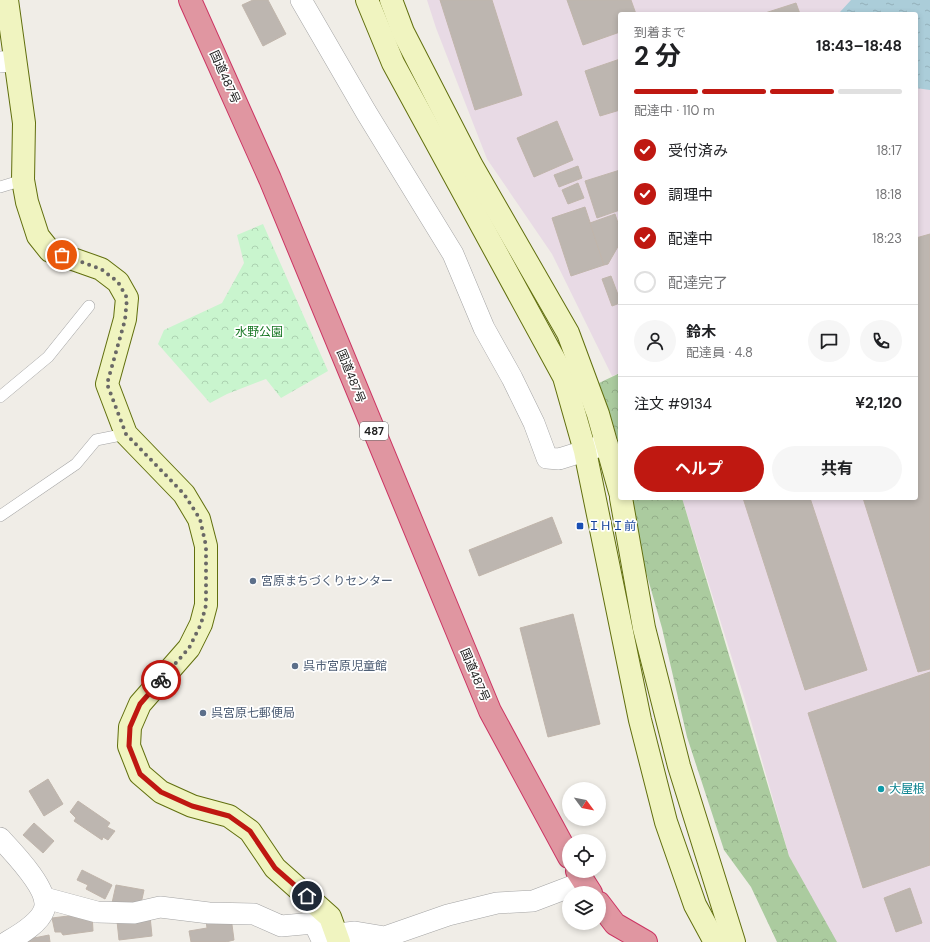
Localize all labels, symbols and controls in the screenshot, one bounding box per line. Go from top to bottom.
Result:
text: 到着まで [634,24,686,41]
text: 18:43–18:48 [816,36,902,56]
text: 2 分 [634,39,681,73]
street label: 国道487号 [206,48,244,106]
text: 配達中 · 110 m [634,102,715,119]
icon: check [634,139,656,161]
text: 受付済み [668,141,728,161]
text: 18:17 [876,142,902,159]
icon: check [634,183,656,205]
text: 調理中 [668,185,713,205]
text: 18:18 [875,186,902,203]
icon: check [634,227,656,249]
text: 配達中 [668,229,713,249]
text: 18:23 [872,230,902,247]
pin [45,238,79,272]
icon: bag [51,244,73,266]
text: 配達完了 [668,273,728,293]
button: person [634,320,676,362]
button: chat [808,320,850,362]
button: phone [860,320,902,362]
text: 鈴木 [686,322,716,342]
park label: 水野公園 [235,324,283,340]
text: 配達員 · 4.8 [686,344,753,361]
street label: 国道487号 [333,347,369,405]
text: ¥2,120 [855,393,902,413]
text: 注文 #9134 [634,394,712,414]
road number: 487 [360,422,388,440]
button: ヘルプ [634,446,764,492]
button: 共有 [772,446,902,492]
place label: ＩＨＩ前 [588,518,636,534]
marker: ＩＨＩ前 [575,521,585,531]
place label: 宮原まちづくりセンター [261,573,393,589]
marker: 宮原まちづくりセンター [248,576,258,586]
street label: 国道487号 [457,646,493,704]
place label: 呉市宮原児童館 [303,658,387,674]
courier [141,660,181,700]
marker: 呉市宮原児童館 [290,661,300,671]
icon: bike [150,669,172,691]
place label: 呉宮原七郵便局 [211,705,295,721]
marker: 呉宮原七郵便局 [198,708,208,718]
place label: 大屋根 [889,781,925,797]
north arrow [562,782,606,826]
map controls [562,782,606,930]
marker: 大屋根 [876,784,886,794]
button: locate [562,834,606,878]
pin [290,879,324,913]
icon: home [296,885,318,907]
button: layers [562,886,606,930]

